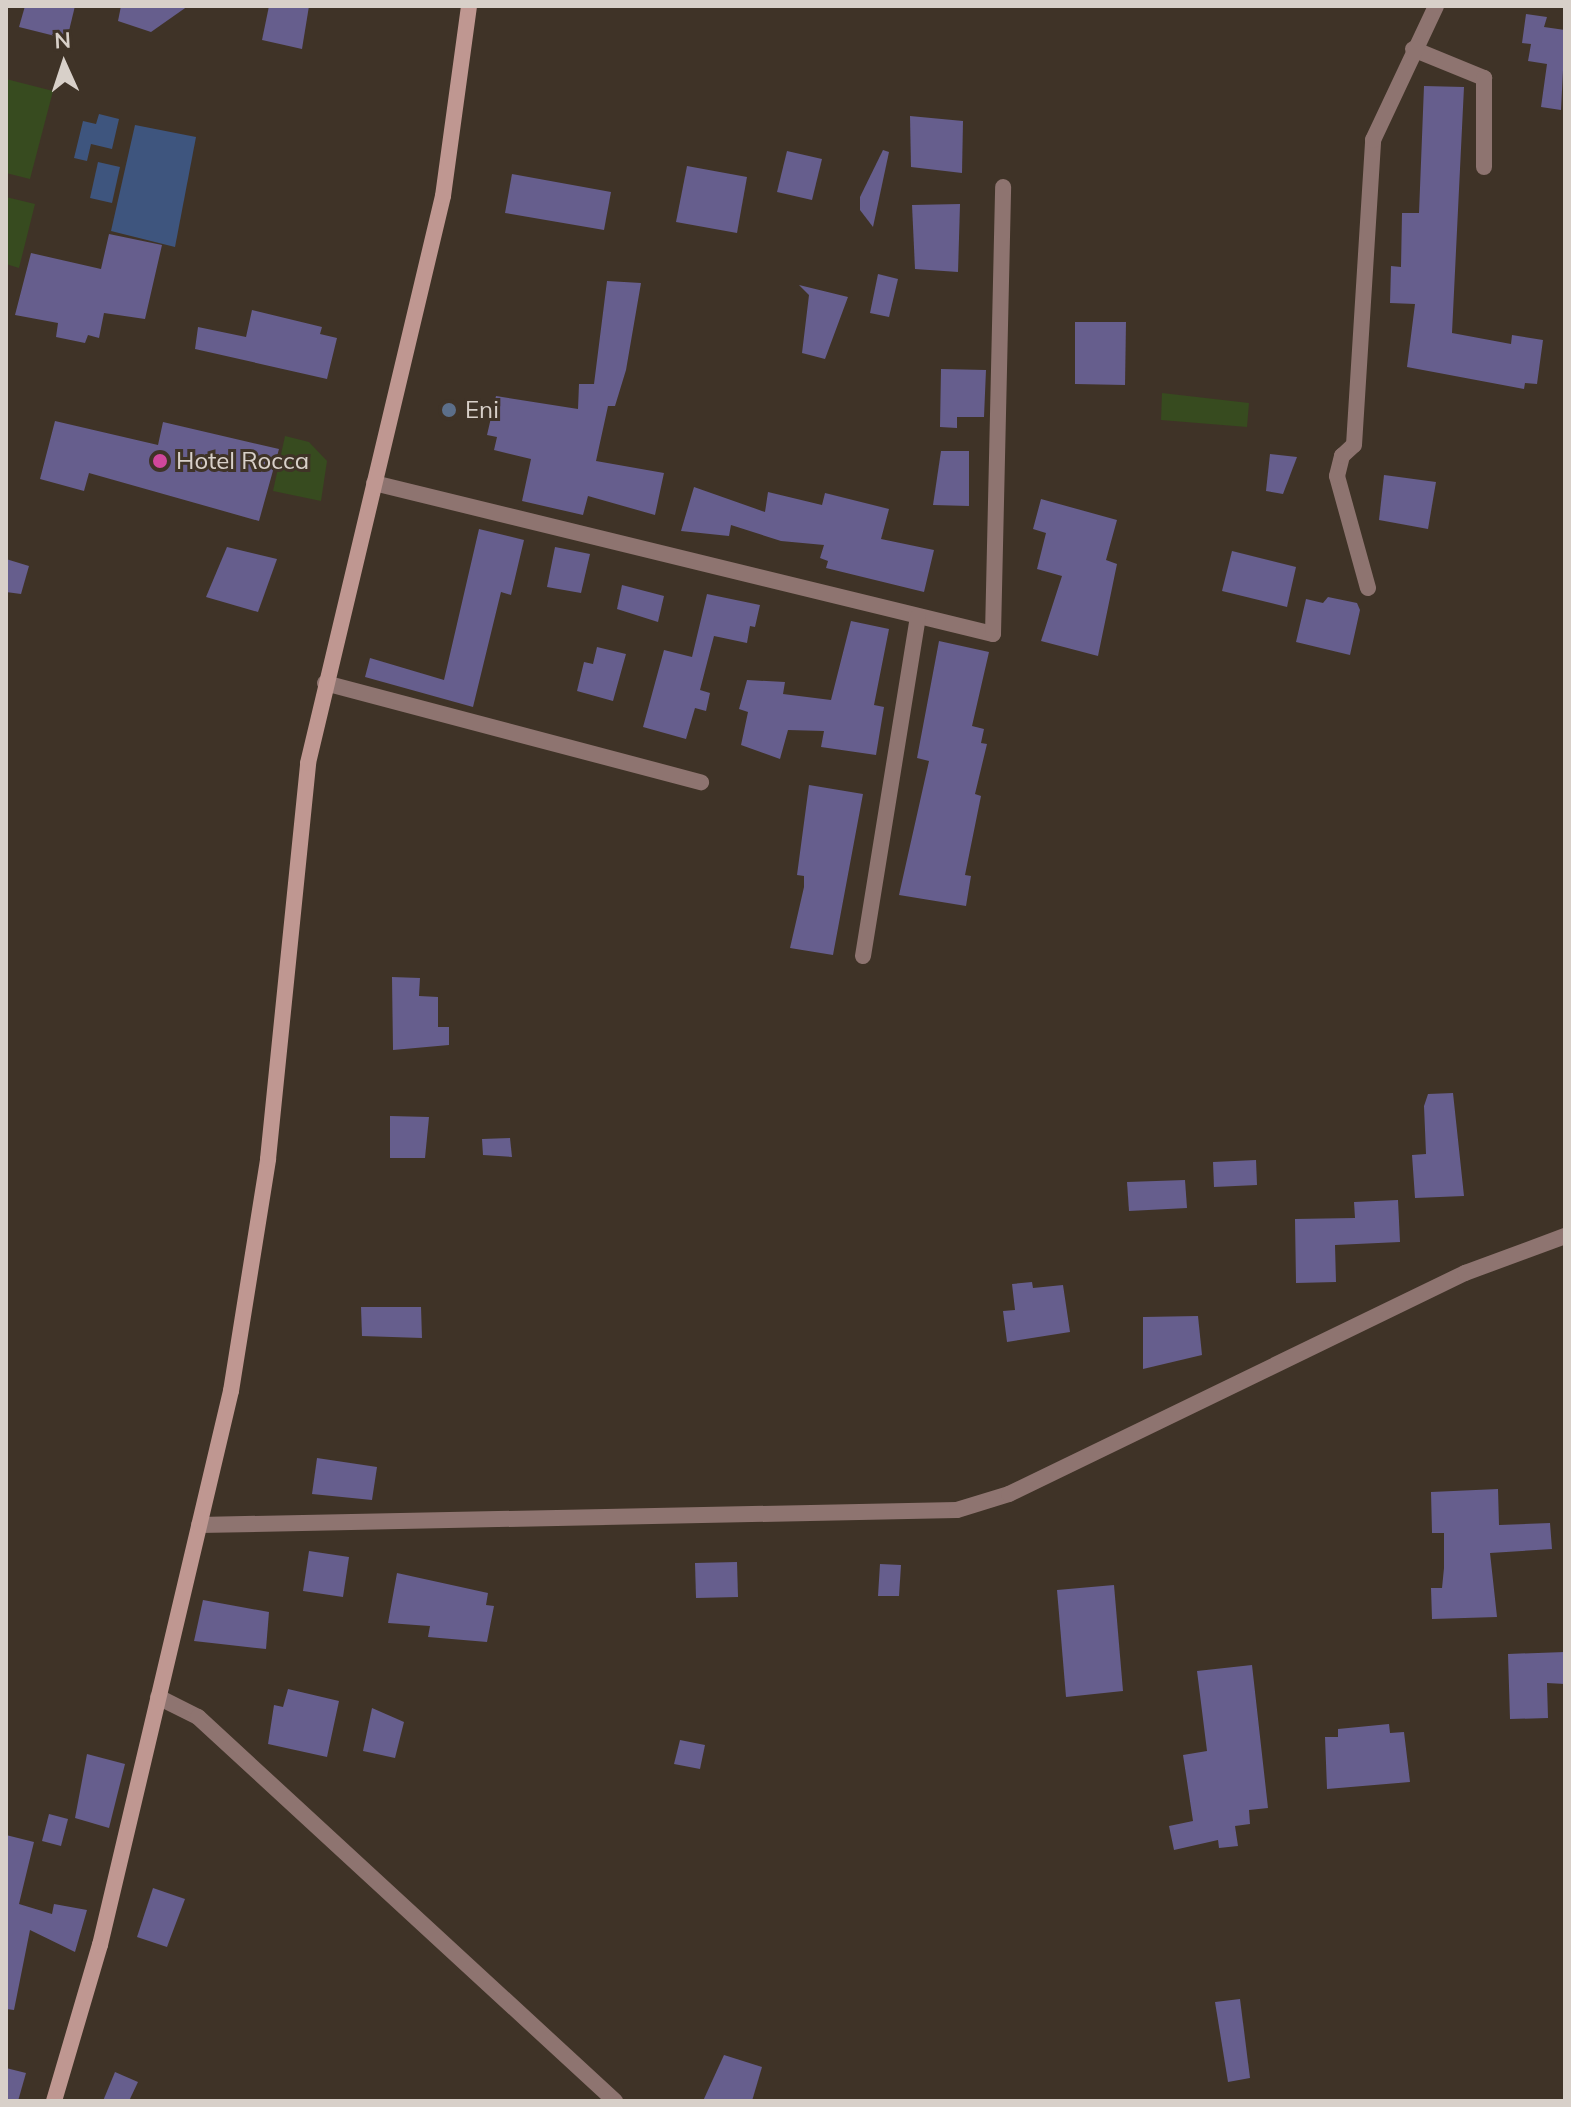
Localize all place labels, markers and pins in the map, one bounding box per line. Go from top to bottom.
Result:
place label: Eni [465,396,499,424]
marker: Eni [440,401,458,419]
place label: Hotel Rocca [176,447,309,475]
marker: Hotel Rocca [151,452,169,470]

